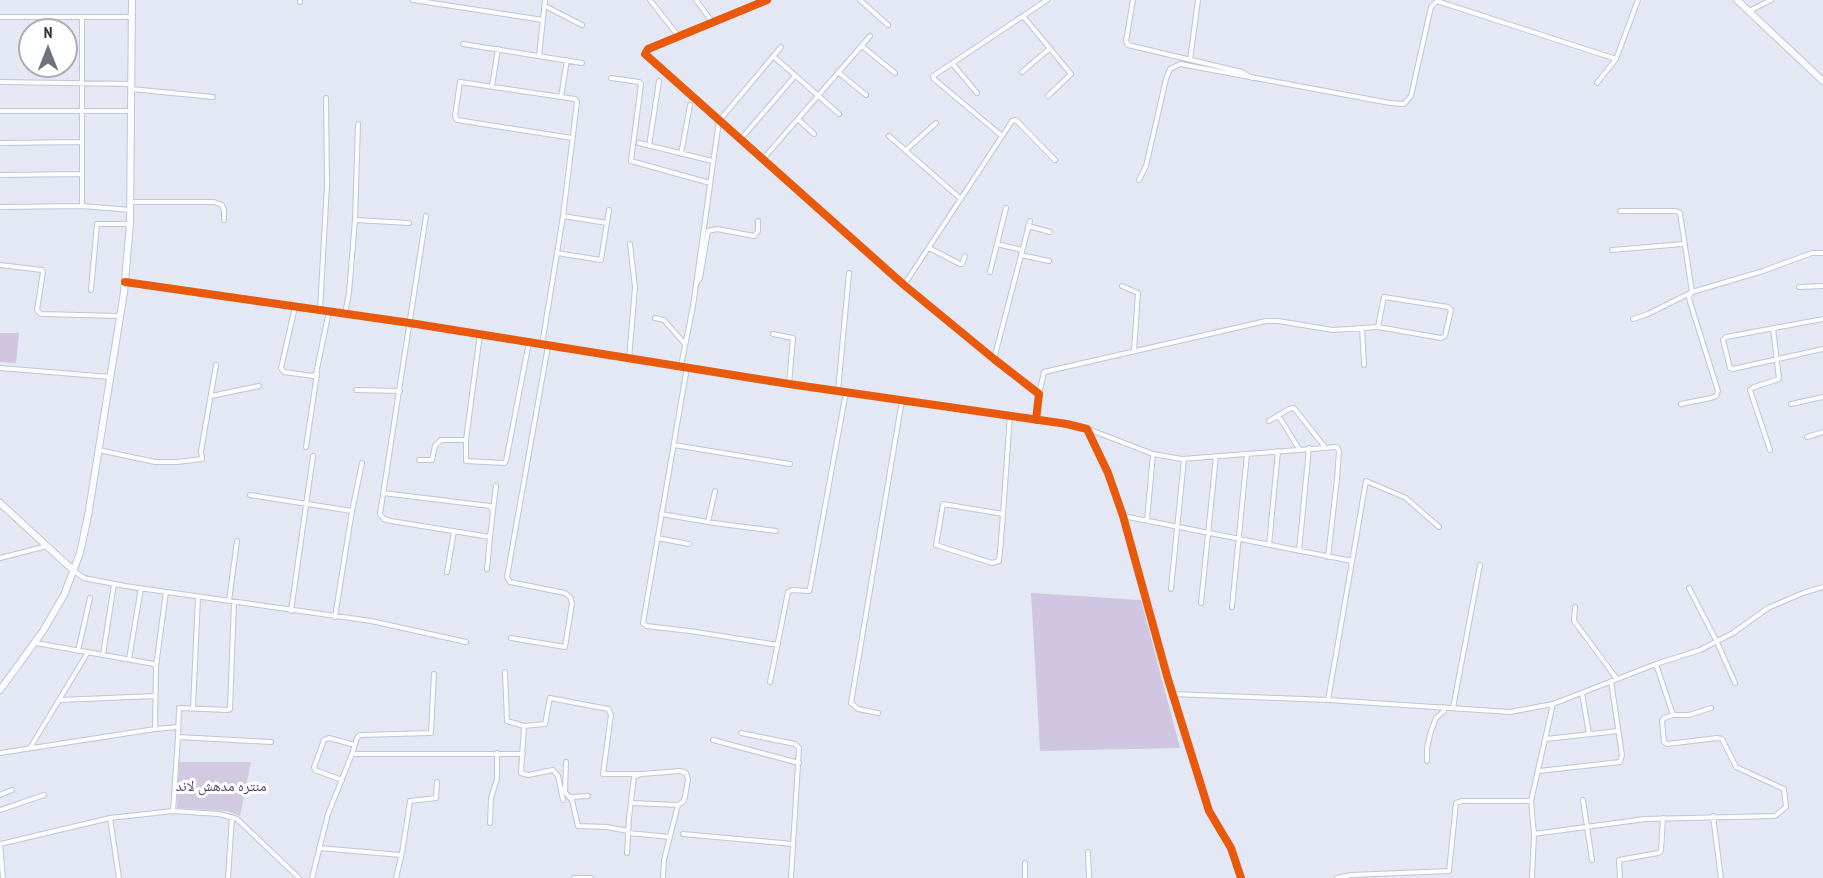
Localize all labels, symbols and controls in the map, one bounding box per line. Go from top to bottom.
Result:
north arrow [18,18,78,78]
text: N [44,22,52,42]
park label: منتره مدهش لاند [176,778,266,796]

